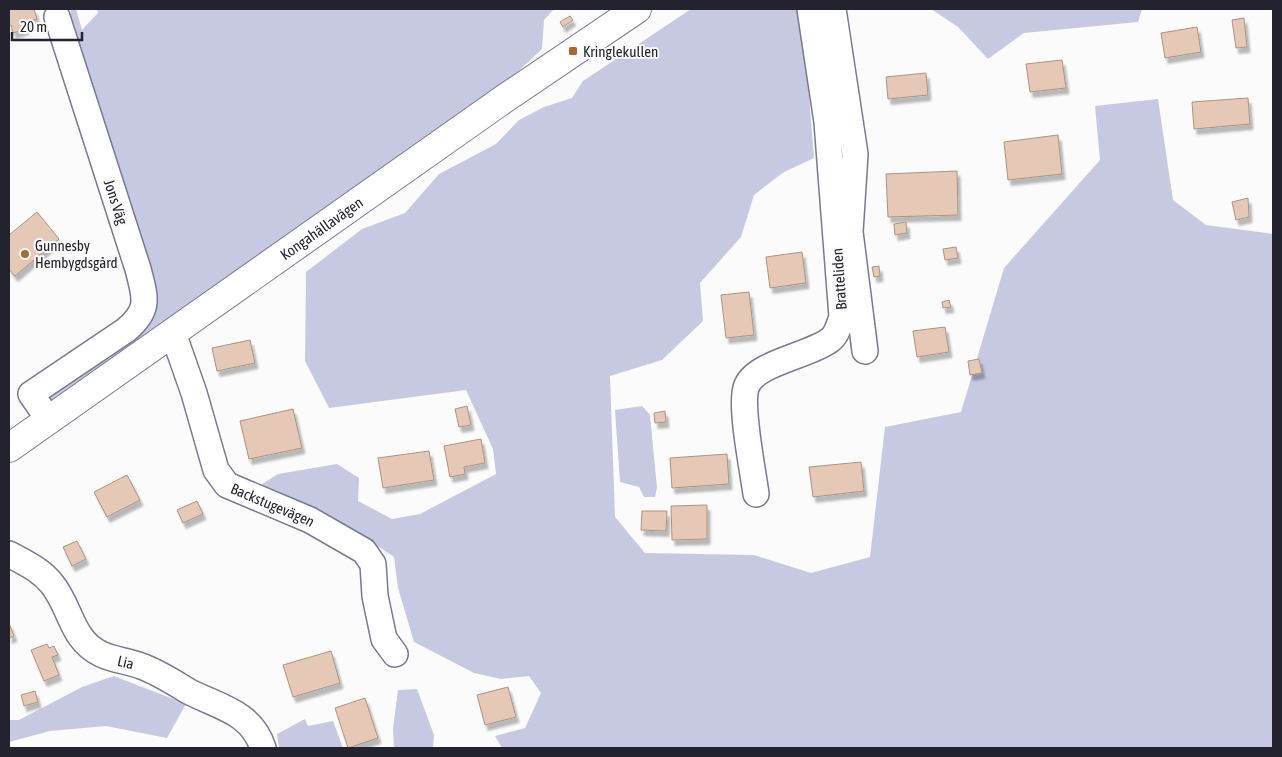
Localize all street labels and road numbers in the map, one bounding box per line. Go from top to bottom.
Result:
street label: Jons Väg [101,177,131,227]
street label: Kongahällavägen [277,193,366,263]
street label: Bratteliden [828,247,850,311]
street label: Backstugevägen [228,479,318,530]
street label: Lia [116,651,136,672]

